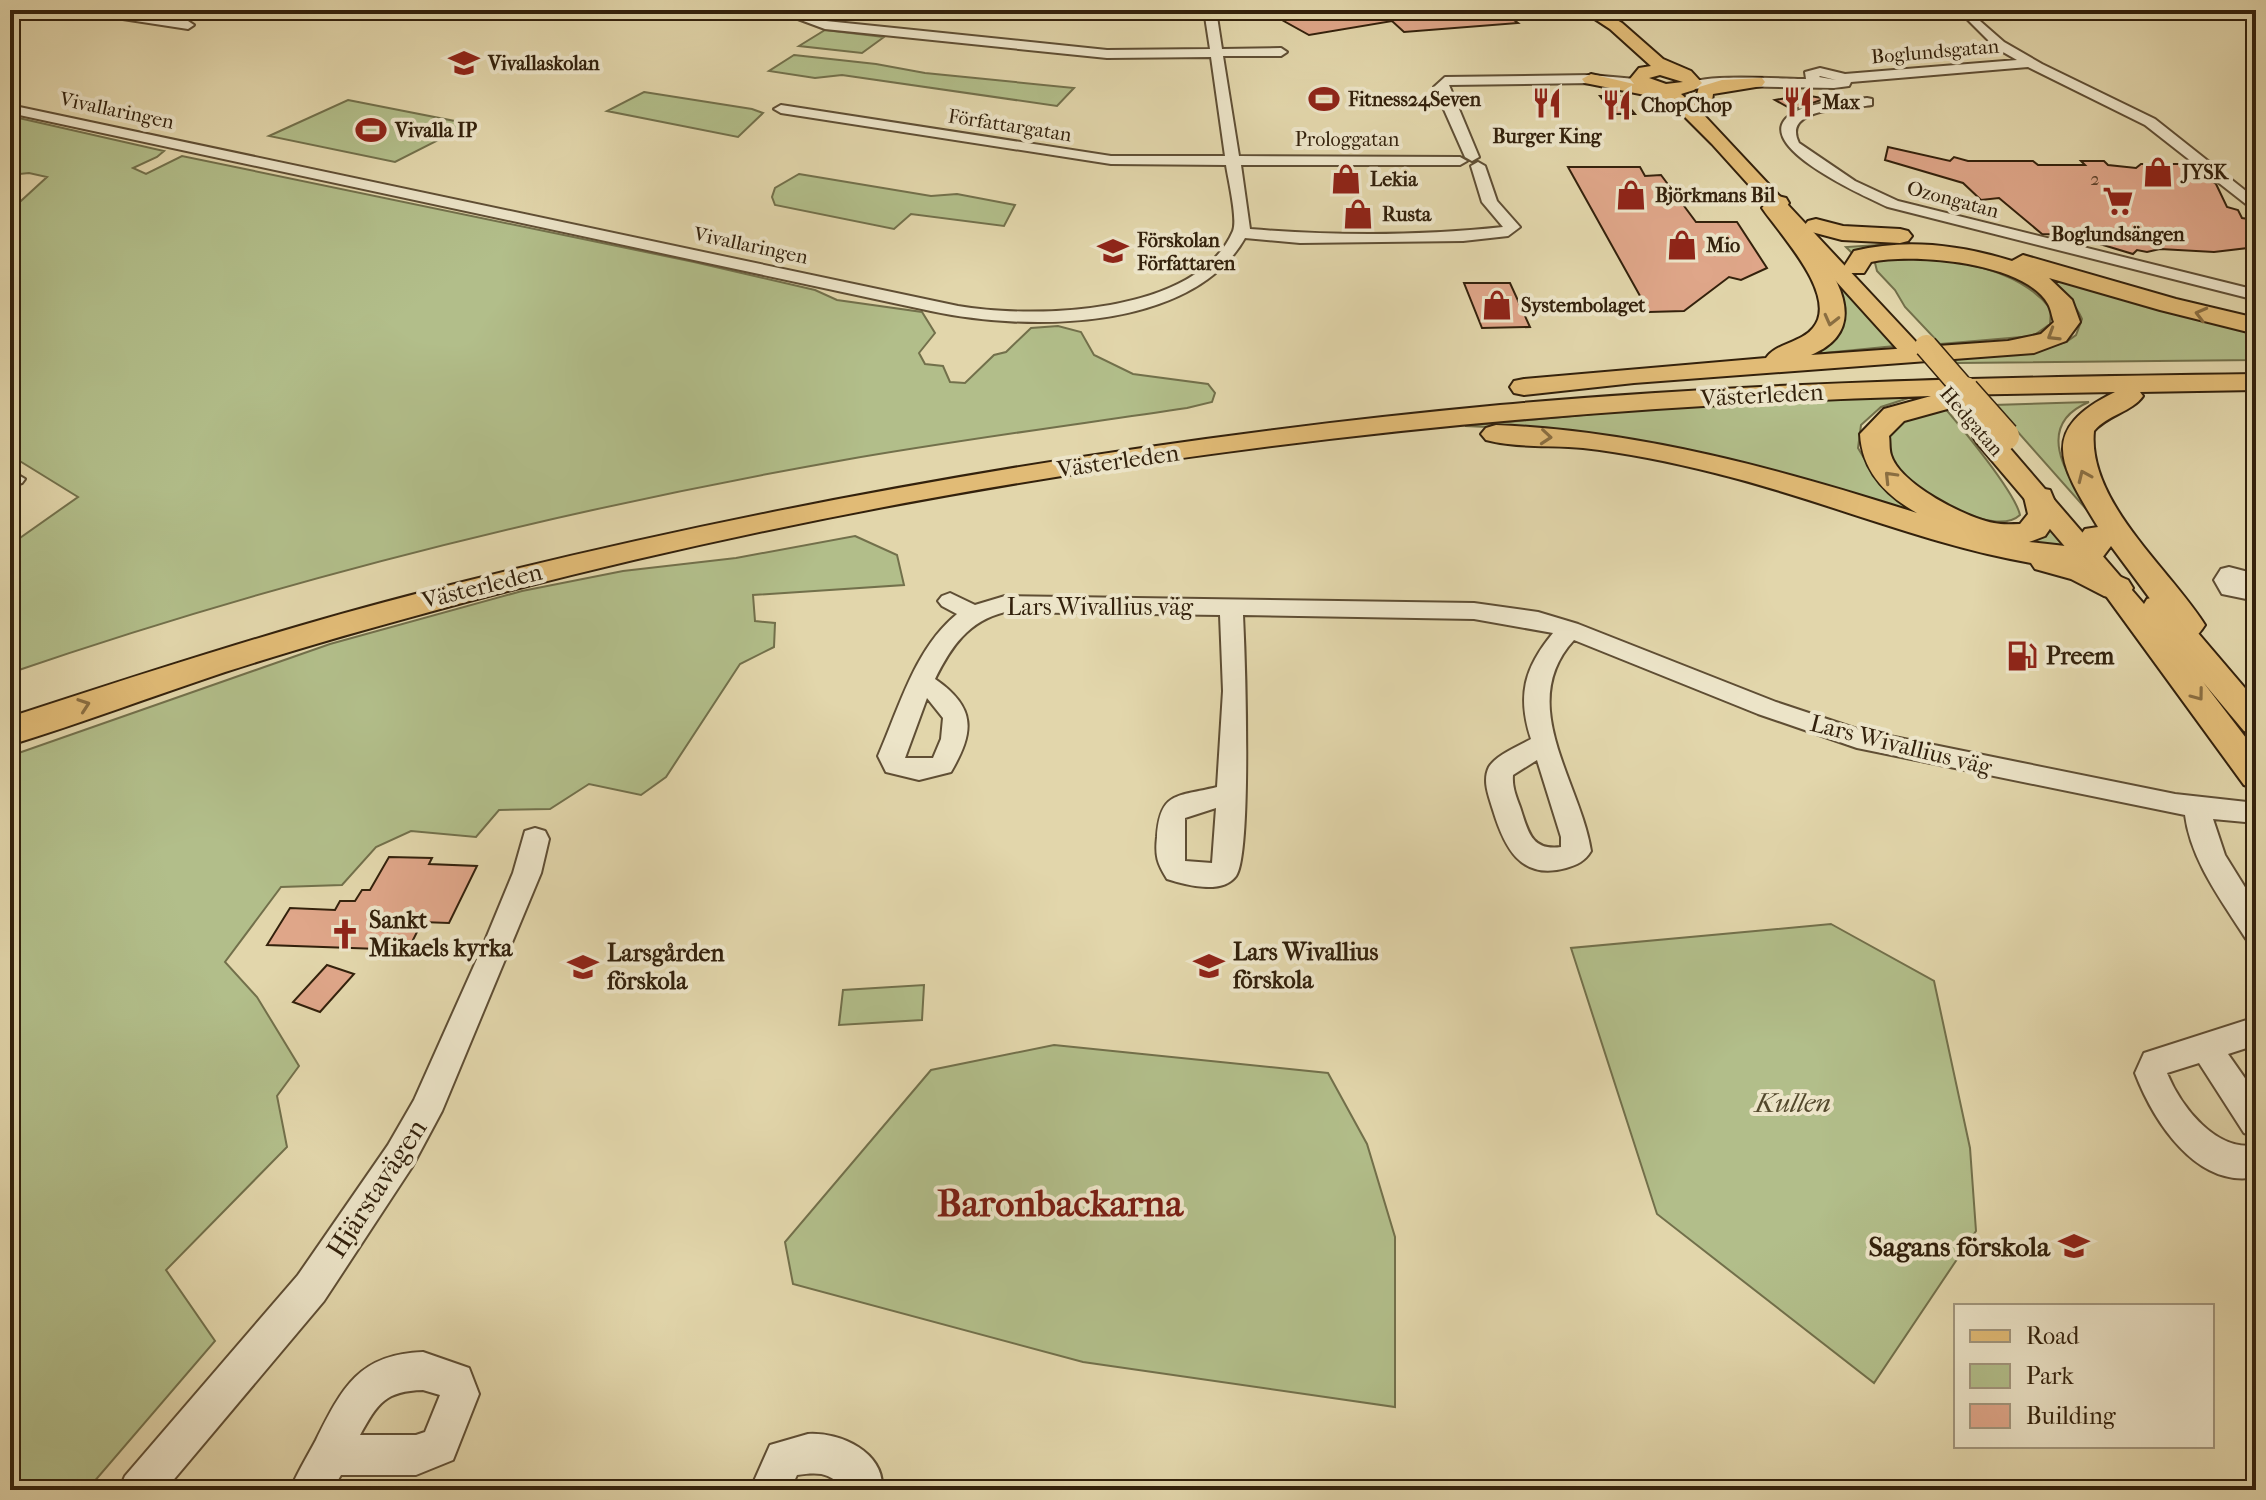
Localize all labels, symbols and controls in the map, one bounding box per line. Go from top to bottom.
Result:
street label: Boglundsgatan [1870,34,2000,69]
school or university icon: Vivallaskolan [447,46,481,80]
place label: Vivallaskolan [487,52,600,75]
sports icon: Fitness24Seven [1307,82,1341,116]
restaurant icon: Max [1781,85,1815,119]
restaurant icon: Burger King [1530,86,1564,120]
street label: Vivallaringen [57,87,176,134]
place label: Fitness24Seven [1347,88,1481,112]
restaurant icon: ChopChop [1600,88,1634,122]
place label: Max [1821,91,1861,114]
place label: ChopChop [1641,94,1732,117]
street label: Författargatan [946,104,1074,147]
sports icon: Vivalla IP [354,113,388,147]
place label: Vivalla IP [394,119,477,142]
place label: Burger King [1493,125,1603,148]
street label: Prologgatan [1295,128,1400,151]
shop icon: JYSK [2141,155,2175,189]
place label: JYSK [2180,161,2230,184]
shop icon: Lekia [1329,162,1363,196]
place label: Lekia [1370,168,1418,191]
house number: 2 [2090,169,2100,190]
street label: Ozongatan [1904,176,2002,223]
shop icon: Björkmans Bil [1614,178,1648,212]
place label: Björkmans Bil [1655,184,1776,207]
supermarket icon: Boglundsängen [2101,184,2135,218]
shop icon: Rusta [1341,197,1375,231]
place label: Rusta [1382,203,1432,226]
street label: Vivallaringen [691,222,810,269]
place label: Boglundsängen [2051,223,2185,246]
shop icon: Mio [1665,228,1699,262]
place label: Förskolan Författaren [1136,229,1236,275]
school or university icon: Förskolan Författaren [1096,234,1130,268]
place label: Mio [1705,234,1740,257]
shop icon: Systembolaget [1480,288,1514,322]
place label: Systembolaget [1521,294,1646,317]
one-way arrow [2195,306,2209,323]
one-way arrow [1823,312,1840,326]
one-way arrow [2047,326,2062,341]
street label: Västerleden [1699,378,1824,412]
street label: Hedgatan [1935,382,2008,461]
one-way arrow [1540,428,1553,445]
street label: Västerleden [1054,439,1181,484]
one-way arrow [2078,470,2094,484]
one-way arrow [1885,472,1899,486]
street label: Västerleden [418,558,545,615]
street label: Lars Wivallius väg [1007,593,1194,621]
fuel station icon: Preem [2005,639,2039,673]
place label: Preem [2046,642,2115,670]
one-way arrow [2188,686,2202,700]
one-way arrow [76,699,90,715]
street label: Lars Wivallius väg [1807,709,1996,781]
place label: Sankt Mikaels kyrka [369,906,513,962]
church icon: Sankt Mikaels kyrka [328,917,362,951]
place label: Lars Wivallius förskola [1232,938,1379,994]
place label: Larsgården förskola [606,939,725,995]
school or university icon: Lars Wivallius förskola [1192,949,1226,983]
school or university icon: Larsgården förskola [566,950,600,984]
park label: Kullen [1753,1086,1831,1119]
street label: Hjärstavägen [319,1113,433,1264]
district label: Baronbackarna [937,1181,1184,1226]
school or university icon: Sagans förskola [2057,1229,2091,1263]
place label: Sagans förskola [1868,1230,2051,1263]
legend [1954,1304,2214,1448]
text: Road [2026,1322,2080,1350]
text: Park [2026,1362,2074,1390]
text: Building [2026,1402,2117,1430]

